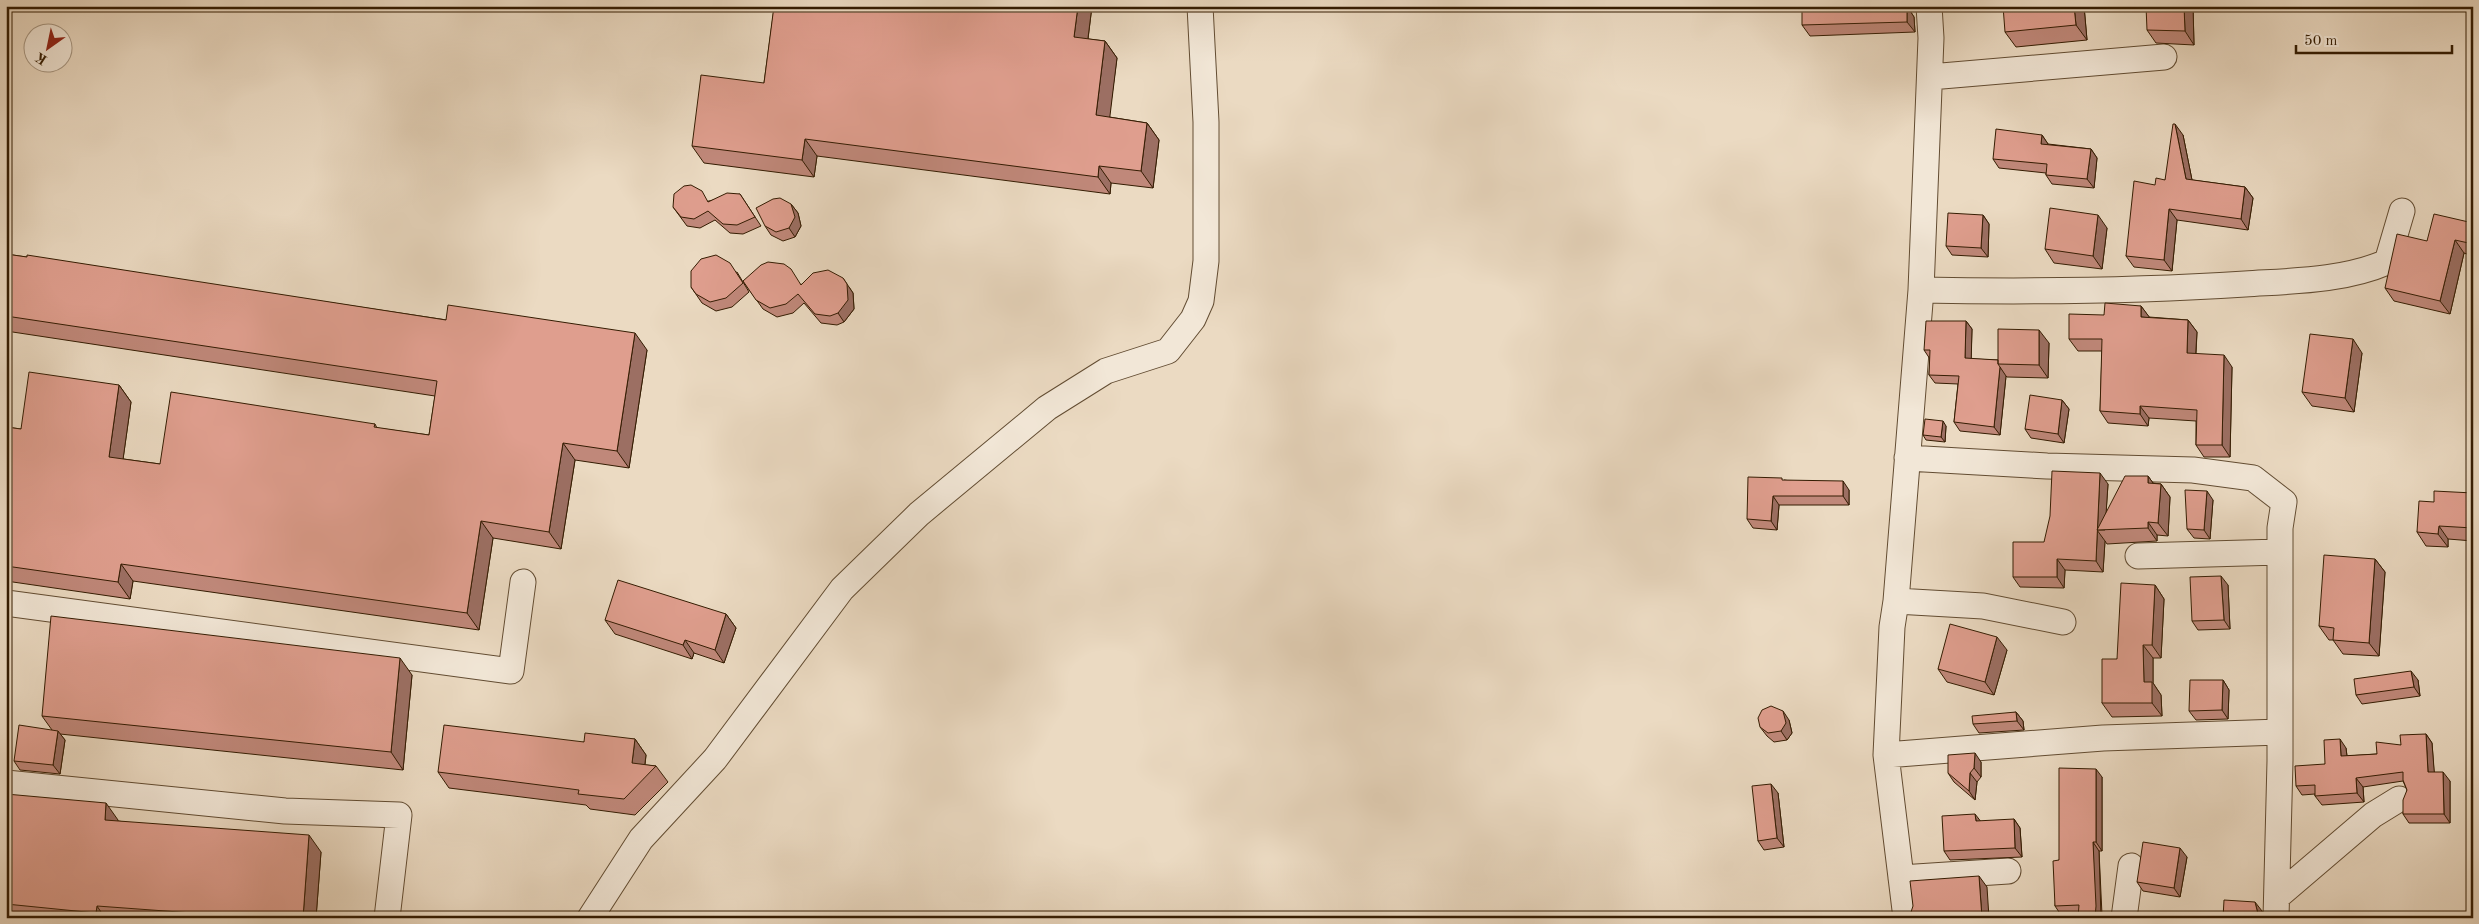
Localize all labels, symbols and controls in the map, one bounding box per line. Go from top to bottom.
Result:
north arrow [22,22,72,72]
scale bar [2296,22,2453,54]
text: 50 m [2304,34,2338,49]
text: K [33,49,50,67]

